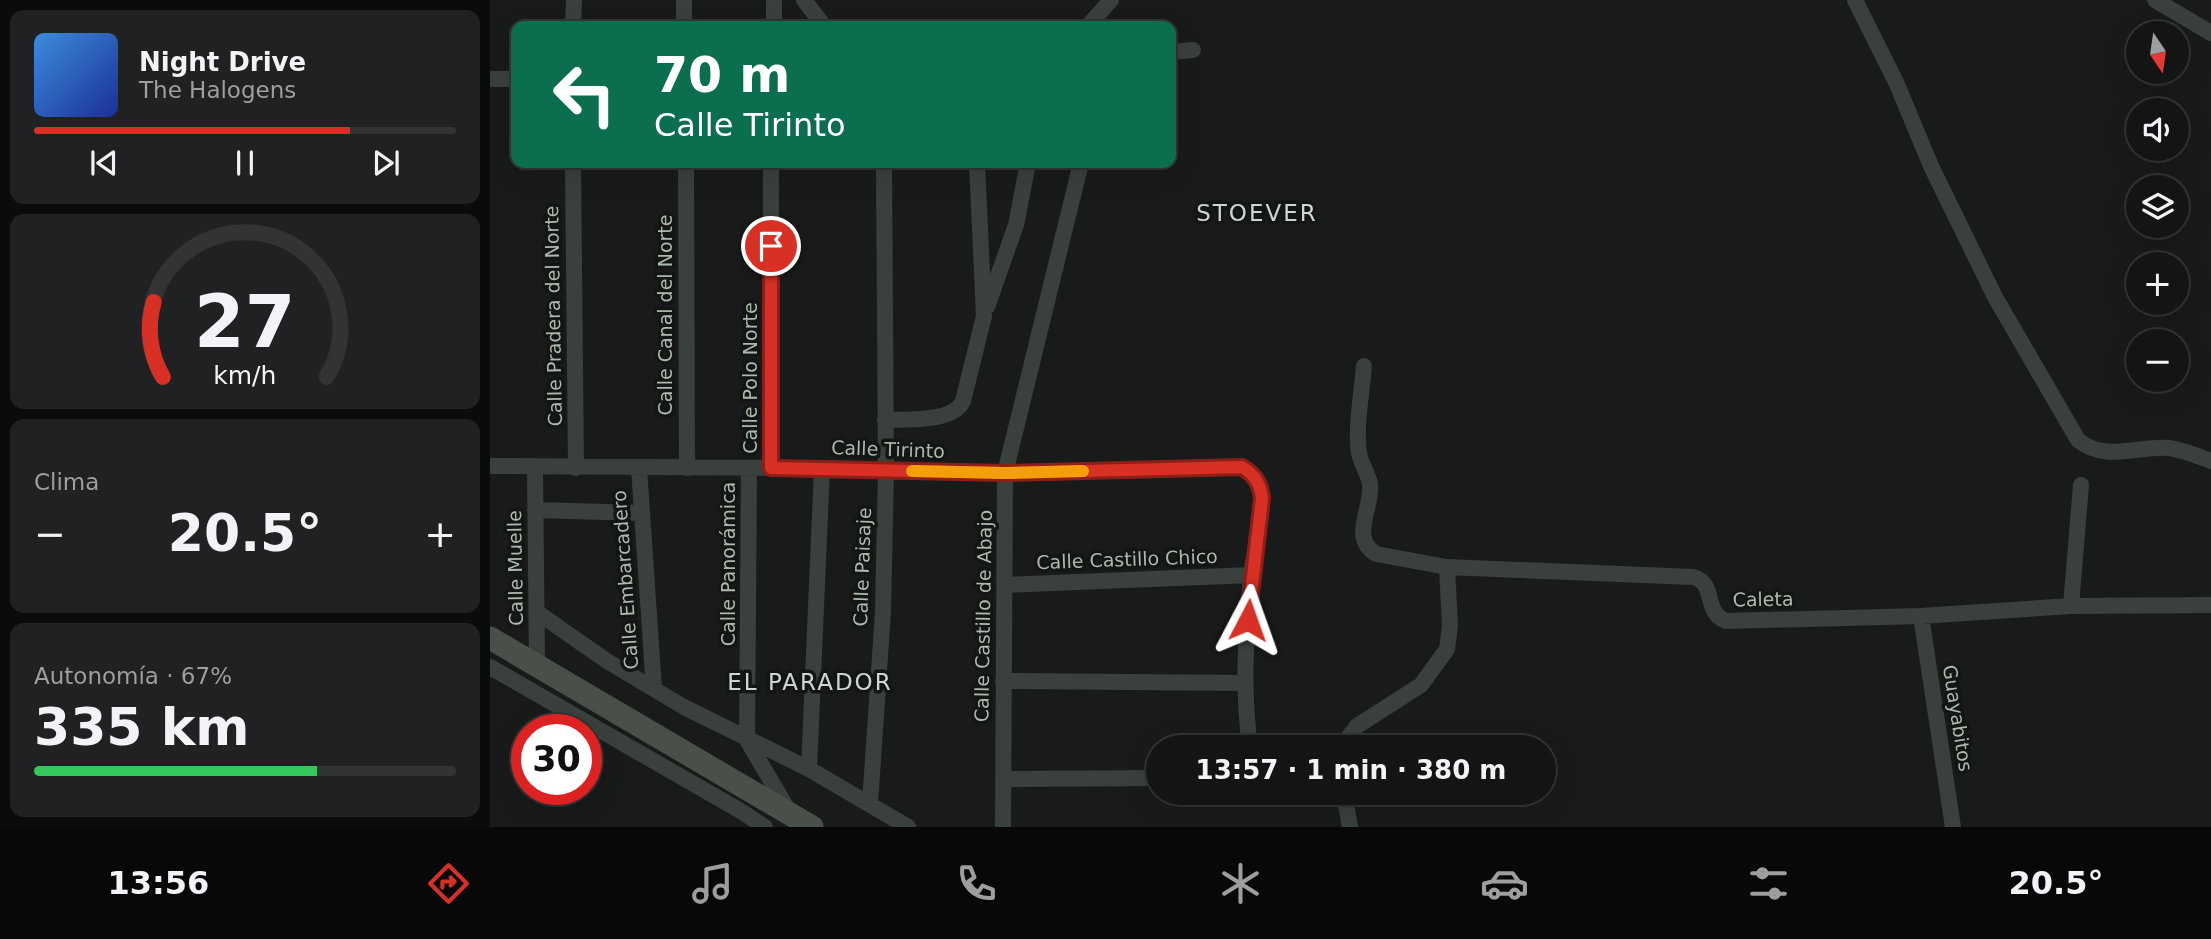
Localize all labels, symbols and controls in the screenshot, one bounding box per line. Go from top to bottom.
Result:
north arrow [2126,21,2189,84]
map controls [2126,21,2189,392]
text: Night Drive [139,47,306,77]
text: 70 m [654,47,790,104]
icon: left [539,49,630,140]
text: The Halogens [139,77,296,103]
button: sound [2126,98,2189,161]
text: Calle Tirinto [654,106,846,144]
icon: previous [85,144,123,182]
icon: pause [226,144,264,182]
icon: next [367,144,405,182]
button: layers [2126,175,2189,238]
district label: STOEVER [1196,200,1318,226]
street label: Calle Pradera del Norte [540,205,566,427]
street label: Calle Canal del Norte [654,215,676,415]
pin [741,216,801,276]
icon: arrive [752,227,790,265]
button: + [2126,252,2189,315]
text: 27 [194,280,296,365]
street label: Calle Polo Norte [739,302,761,454]
button: − [2126,329,2189,392]
text: km/h [213,361,277,390]
street label: Calle Tirinto [831,436,945,462]
text: Clima [34,469,99,495]
street label: Calle Panorámica [717,482,739,646]
street label: Calle Embarcadero [608,490,642,670]
text: 20.5° [168,503,322,563]
street label: Calle Paisaje [849,507,875,627]
street label: Calle Muelle [503,510,527,626]
street label: Calle Castillo de Abajo [970,510,996,722]
text: − [34,512,66,556]
text: + [424,512,456,556]
street label: Calle Castillo Chico [1036,545,1218,573]
position arrow [1211,583,1285,657]
street label: Caleta [1732,587,1794,611]
text: Autonomía · 67% [34,663,232,689]
street label: Guayabitos [1939,663,1977,773]
district label: EL PARADOR [727,669,893,695]
text: 335 km [34,697,249,757]
speed limit sign: 30 [511,714,602,805]
text: 13:57 · 1 min · 380 m [1196,755,1506,785]
icon: directions [424,859,473,908]
icon: music [688,859,737,908]
icon: phone [952,859,1001,908]
icon: climate [1216,859,1265,908]
icon: car [1480,859,1529,908]
icon: filters [1744,859,1793,908]
text: 13:56 [108,864,209,902]
text: 20.5° [2008,864,2103,902]

